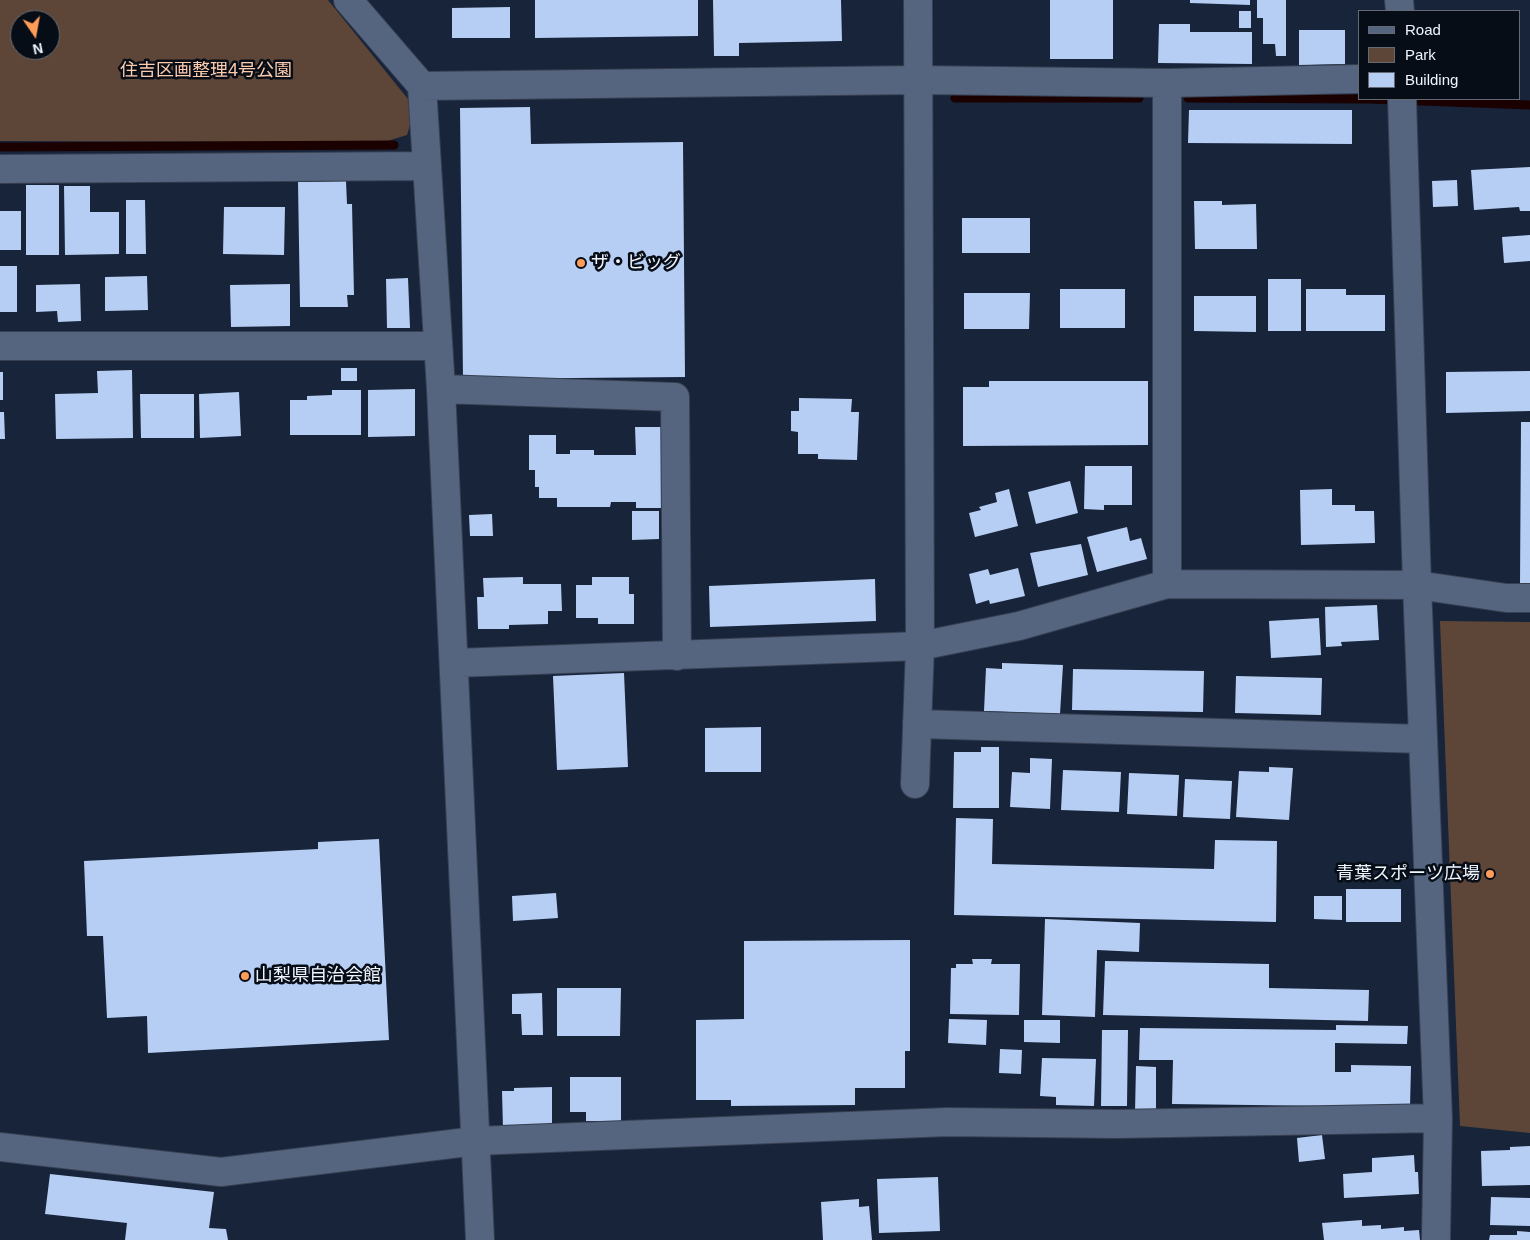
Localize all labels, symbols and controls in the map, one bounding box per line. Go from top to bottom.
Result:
north arrow [10,10,60,60]
legend [1358,10,1520,100]
text: Road [1405,21,1441,38]
text: N [31,40,45,58]
text: Park [1405,46,1436,63]
park label: 住吉区画整理4号公園 [120,60,292,82]
text: Building [1405,71,1458,88]
place label: ザ・ビッグ [591,252,681,274]
marker: ザ・ビッグ [575,257,587,269]
place label: 青葉スポーツ広場 [1336,863,1480,885]
marker: 青葉スポーツ広場 [1484,868,1496,880]
place label: 山梨県自治会館 [255,965,381,987]
marker: 山梨県自治会館 [239,970,251,982]

